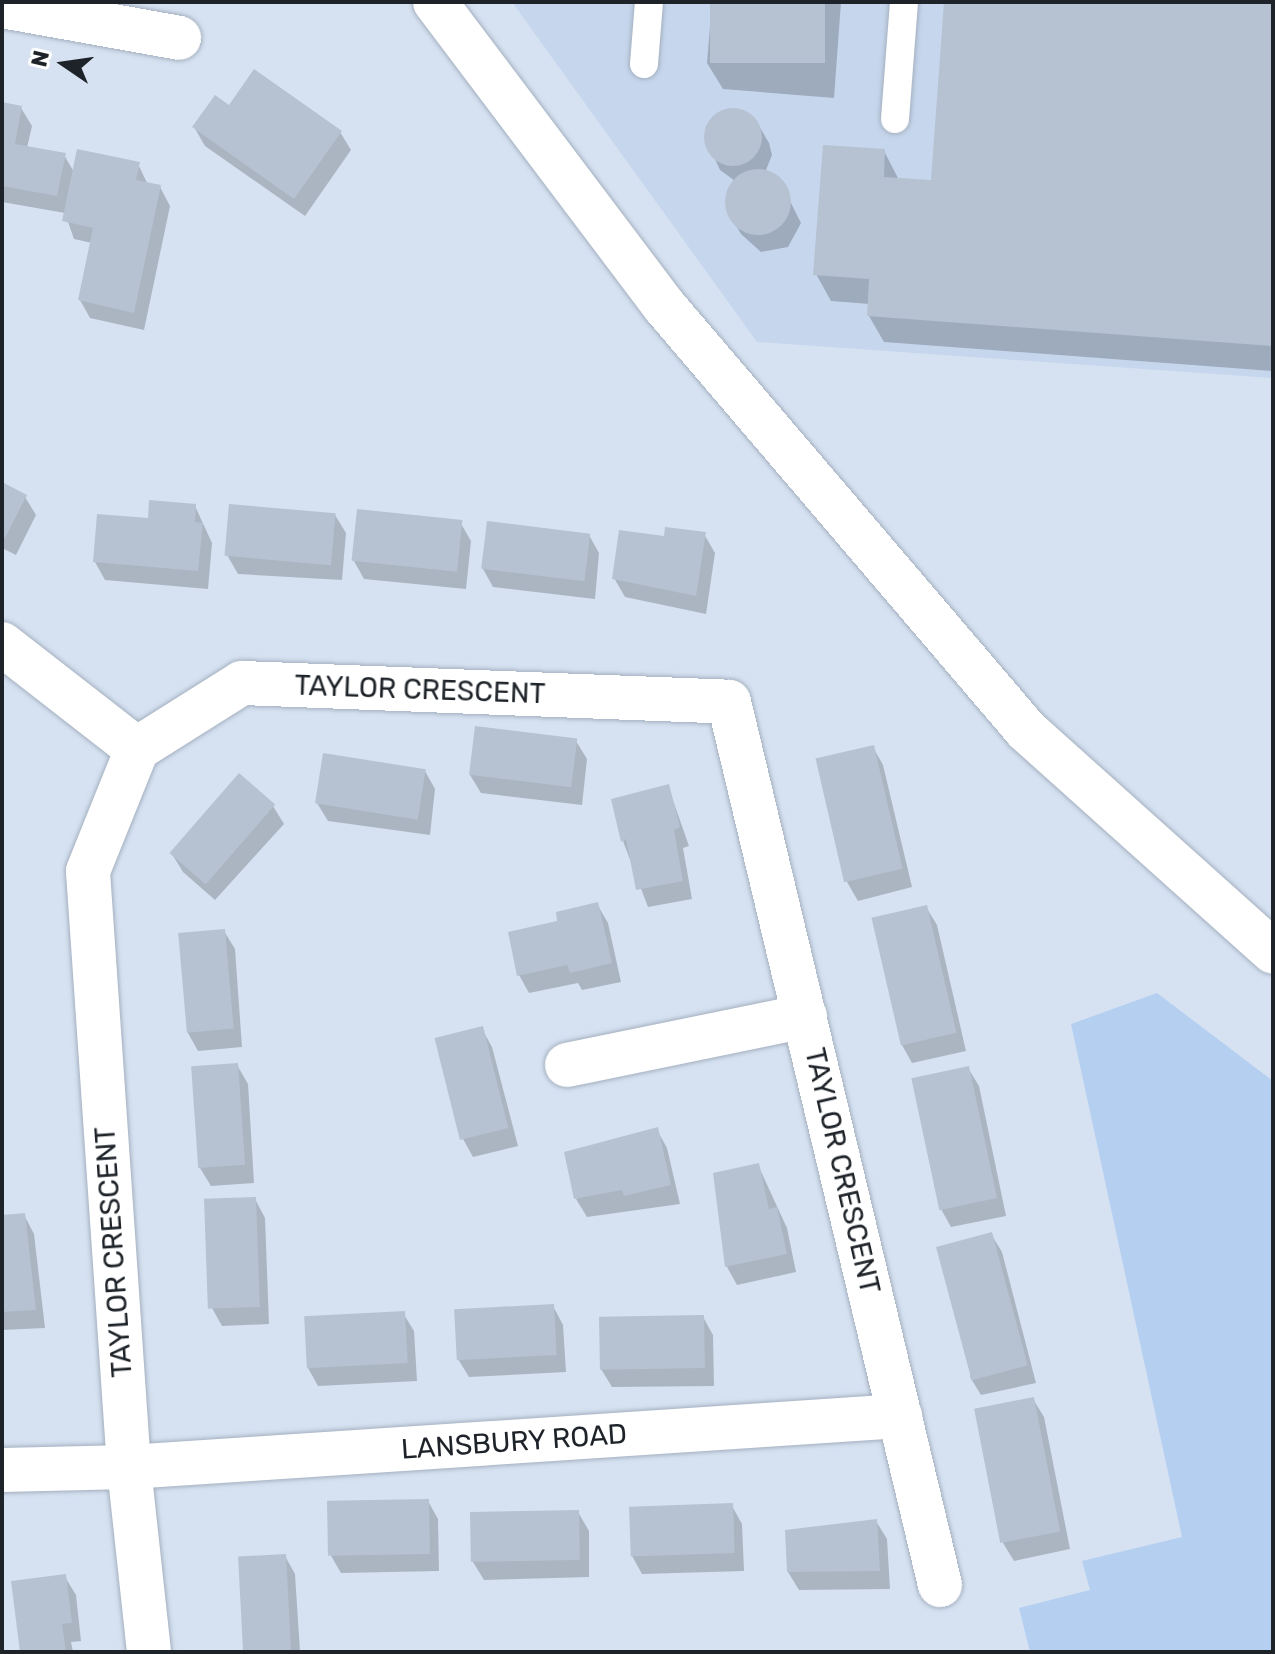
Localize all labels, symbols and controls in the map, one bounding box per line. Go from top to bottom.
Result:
north arrow [24,24,104,104]
text: N [25,48,55,69]
street label: TAYLOR CRESCENT [294,669,546,711]
street label: TAYLOR CRESCENT [797,1045,887,1297]
street label: TAYLOR CRESCENT [88,1125,140,1379]
street label: LANSBURY ROAD [399,1417,629,1467]

